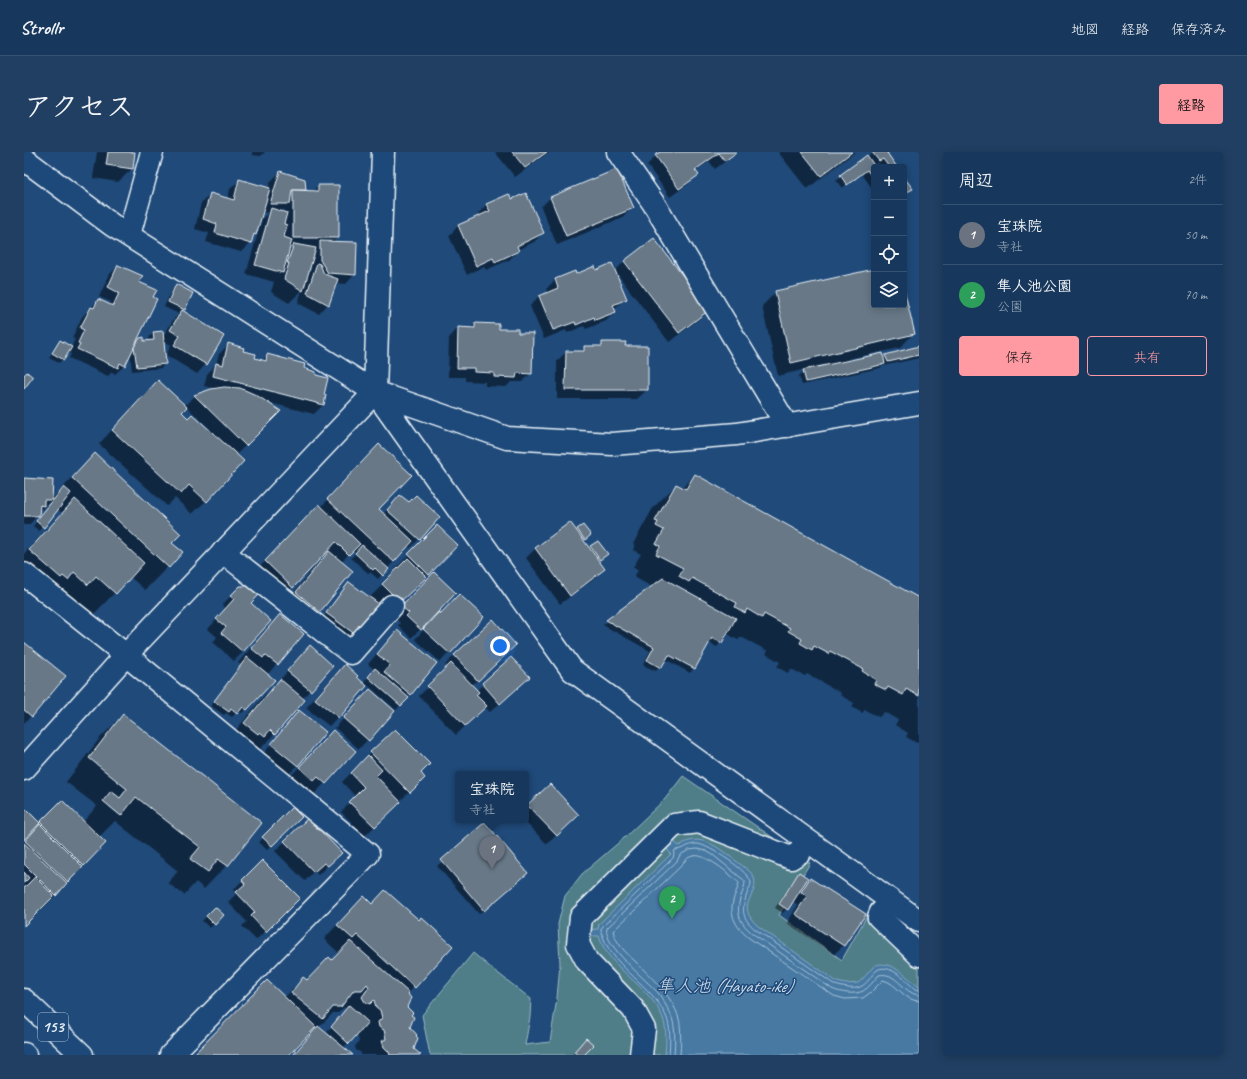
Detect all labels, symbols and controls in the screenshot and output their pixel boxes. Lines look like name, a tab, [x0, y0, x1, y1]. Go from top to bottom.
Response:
text: Strollr	[20, 16, 63, 40]
text: 地図	[1071, 21, 1099, 38]
text: 経路	[1121, 21, 1149, 38]
text: 保存済み	[1171, 21, 1227, 38]
button: 経路	[1159, 84, 1223, 124]
text: アクセス	[24, 89, 134, 124]
map controls	[871, 164, 907, 308]
button: +	[871, 164, 907, 200]
text: 周辺	[959, 170, 993, 191]
text: 2件	[1188, 172, 1207, 188]
button: −	[871, 200, 907, 236]
text: 宝珠院	[997, 217, 1042, 236]
text: 1	[969, 227, 975, 243]
text: 50 m	[1185, 227, 1207, 243]
button: locate	[871, 236, 907, 272]
text: 寺社	[997, 239, 1023, 255]
button: layers	[871, 272, 907, 308]
text: 隼人池公園	[997, 277, 1072, 296]
text: 2	[969, 287, 975, 303]
text: 70 m	[1185, 287, 1207, 303]
text: 公園	[997, 299, 1023, 315]
button: 保存	[959, 336, 1079, 376]
button: 共有	[1087, 336, 1207, 376]
your location	[490, 636, 510, 656]
popup	[455, 771, 529, 823]
text: 宝珠院	[469, 780, 515, 799]
text: 寺社	[469, 802, 496, 818]
pin: 1	[479, 836, 505, 869]
pin: 2	[659, 886, 685, 919]
water label: 隼人池 (Hayato-ike)	[656, 975, 796, 997]
road number: 153	[38, 1013, 68, 1041]

